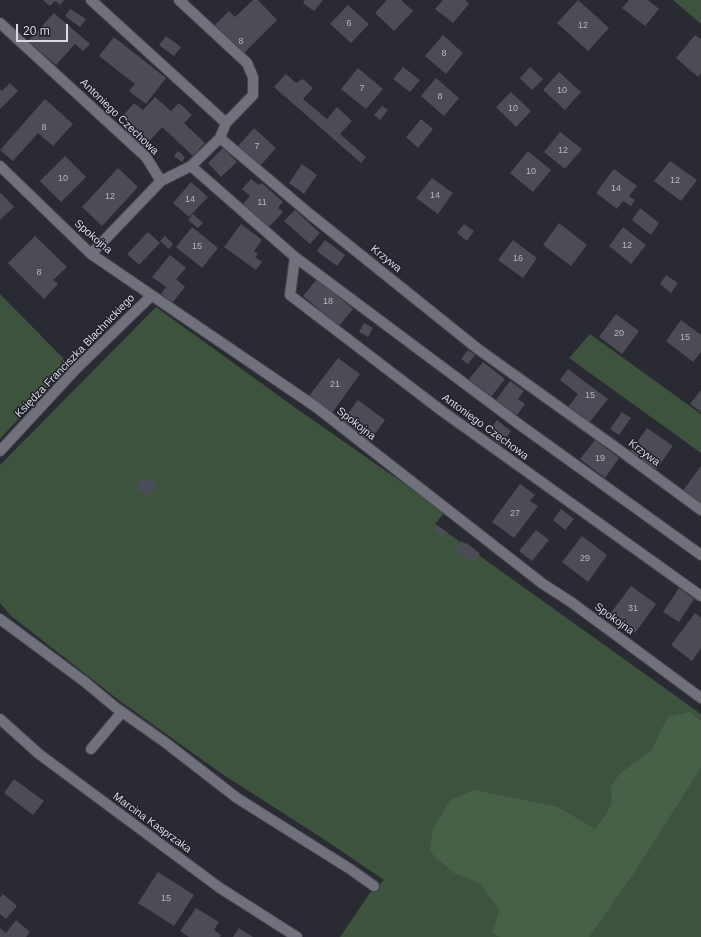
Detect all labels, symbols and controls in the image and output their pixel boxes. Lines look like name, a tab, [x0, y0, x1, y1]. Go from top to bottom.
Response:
scale bar	[18, 16, 70, 42]
house number: 6	[346, 19, 352, 29]
house number: 12	[578, 21, 588, 31]
text: 20 m	[23, 24, 50, 38]
house number: 8	[238, 37, 244, 47]
house number: 8	[441, 49, 447, 59]
street label: Antoniego Czechowa	[77, 76, 161, 158]
house number: 7	[359, 84, 365, 94]
house number: 10	[557, 86, 567, 96]
house number: 8	[437, 92, 443, 102]
house number: 10	[508, 104, 518, 114]
house number: 8	[41, 123, 47, 133]
house number: 7	[254, 142, 260, 152]
house number: 12	[558, 146, 568, 156]
house number: 10	[526, 167, 536, 177]
house number: 10	[58, 174, 68, 184]
house number: 12	[670, 176, 680, 186]
house number: 14	[611, 184, 621, 194]
house number: 14	[430, 191, 440, 201]
house number: 12	[105, 192, 115, 202]
house number: 14	[185, 195, 195, 205]
house number: 11	[257, 198, 267, 208]
street label: Spokojna	[71, 217, 115, 257]
house number: 12	[622, 241, 632, 251]
house number: 15	[192, 242, 202, 252]
street label: Krzywa	[368, 243, 404, 275]
house number: 16	[513, 254, 523, 264]
house number: 8	[36, 268, 42, 278]
street label: Księdza Franciszka Blachnickiego	[12, 292, 138, 420]
house number: 18	[323, 297, 333, 307]
house number: 20	[614, 329, 624, 339]
house number: 15	[680, 333, 690, 343]
house number: 21	[330, 380, 340, 390]
street label: Antoniego Czechowa	[439, 391, 531, 463]
house number: 15	[585, 391, 595, 401]
street label: Spokojna	[334, 405, 378, 443]
street label: Krzywa	[626, 437, 662, 469]
house number: 19	[595, 454, 605, 464]
house number: 27	[510, 509, 520, 519]
house number: 29	[580, 554, 590, 564]
street label: Spokojna	[592, 600, 636, 638]
house number: 31	[628, 604, 638, 614]
street label: Marcina Kasprzaka	[110, 790, 194, 856]
house number: 15	[161, 894, 171, 904]

